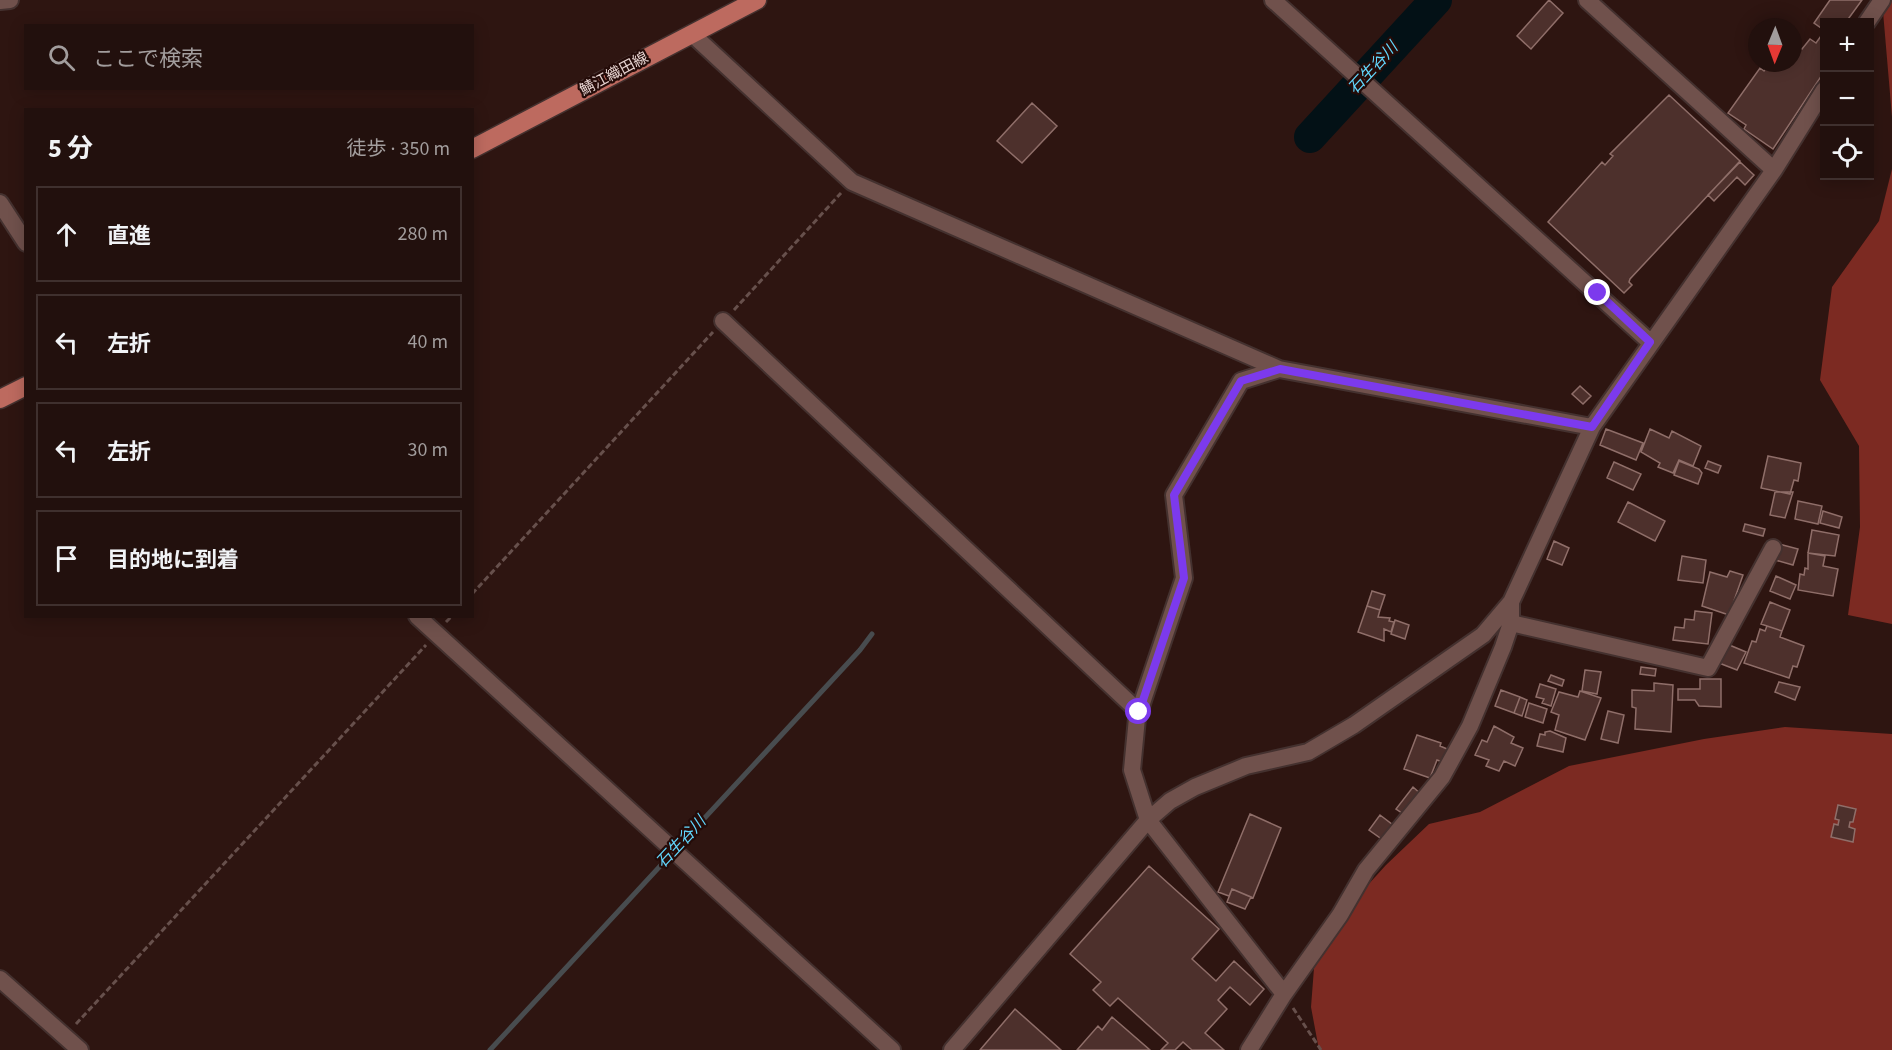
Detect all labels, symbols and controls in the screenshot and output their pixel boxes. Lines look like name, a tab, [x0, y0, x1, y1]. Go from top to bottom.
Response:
north arrow	[1748, 18, 1802, 72]
map controls	[1820, 18, 1874, 180]
button: +	[1820, 18, 1874, 72]
search box	[24, 24, 474, 90]
water label: 石生谷川	[1343, 36, 1404, 99]
icon: search	[45, 41, 78, 74]
text: ここで検索	[93, 43, 203, 75]
street label: 鯖江織田線	[576, 47, 652, 101]
button: −	[1820, 72, 1874, 126]
button: locate	[1820, 126, 1874, 180]
text: 5 分	[48, 130, 93, 167]
text: 徒歩 · 350 m	[347, 135, 450, 163]
icon: ahead	[50, 218, 83, 251]
text: 直進	[107, 220, 151, 252]
text: 280 m	[398, 220, 448, 248]
route end	[1584, 279, 1610, 305]
icon: left	[50, 326, 83, 359]
text: 左折	[107, 328, 151, 360]
text: 40 m	[408, 328, 448, 356]
icon: left	[50, 434, 83, 467]
text: 左折	[107, 436, 151, 468]
text: 30 m	[408, 436, 448, 464]
icon: arrive	[50, 542, 83, 575]
text: 目的地に到着	[107, 544, 239, 576]
route start	[1125, 698, 1151, 724]
water label: 石生谷川	[651, 810, 712, 873]

